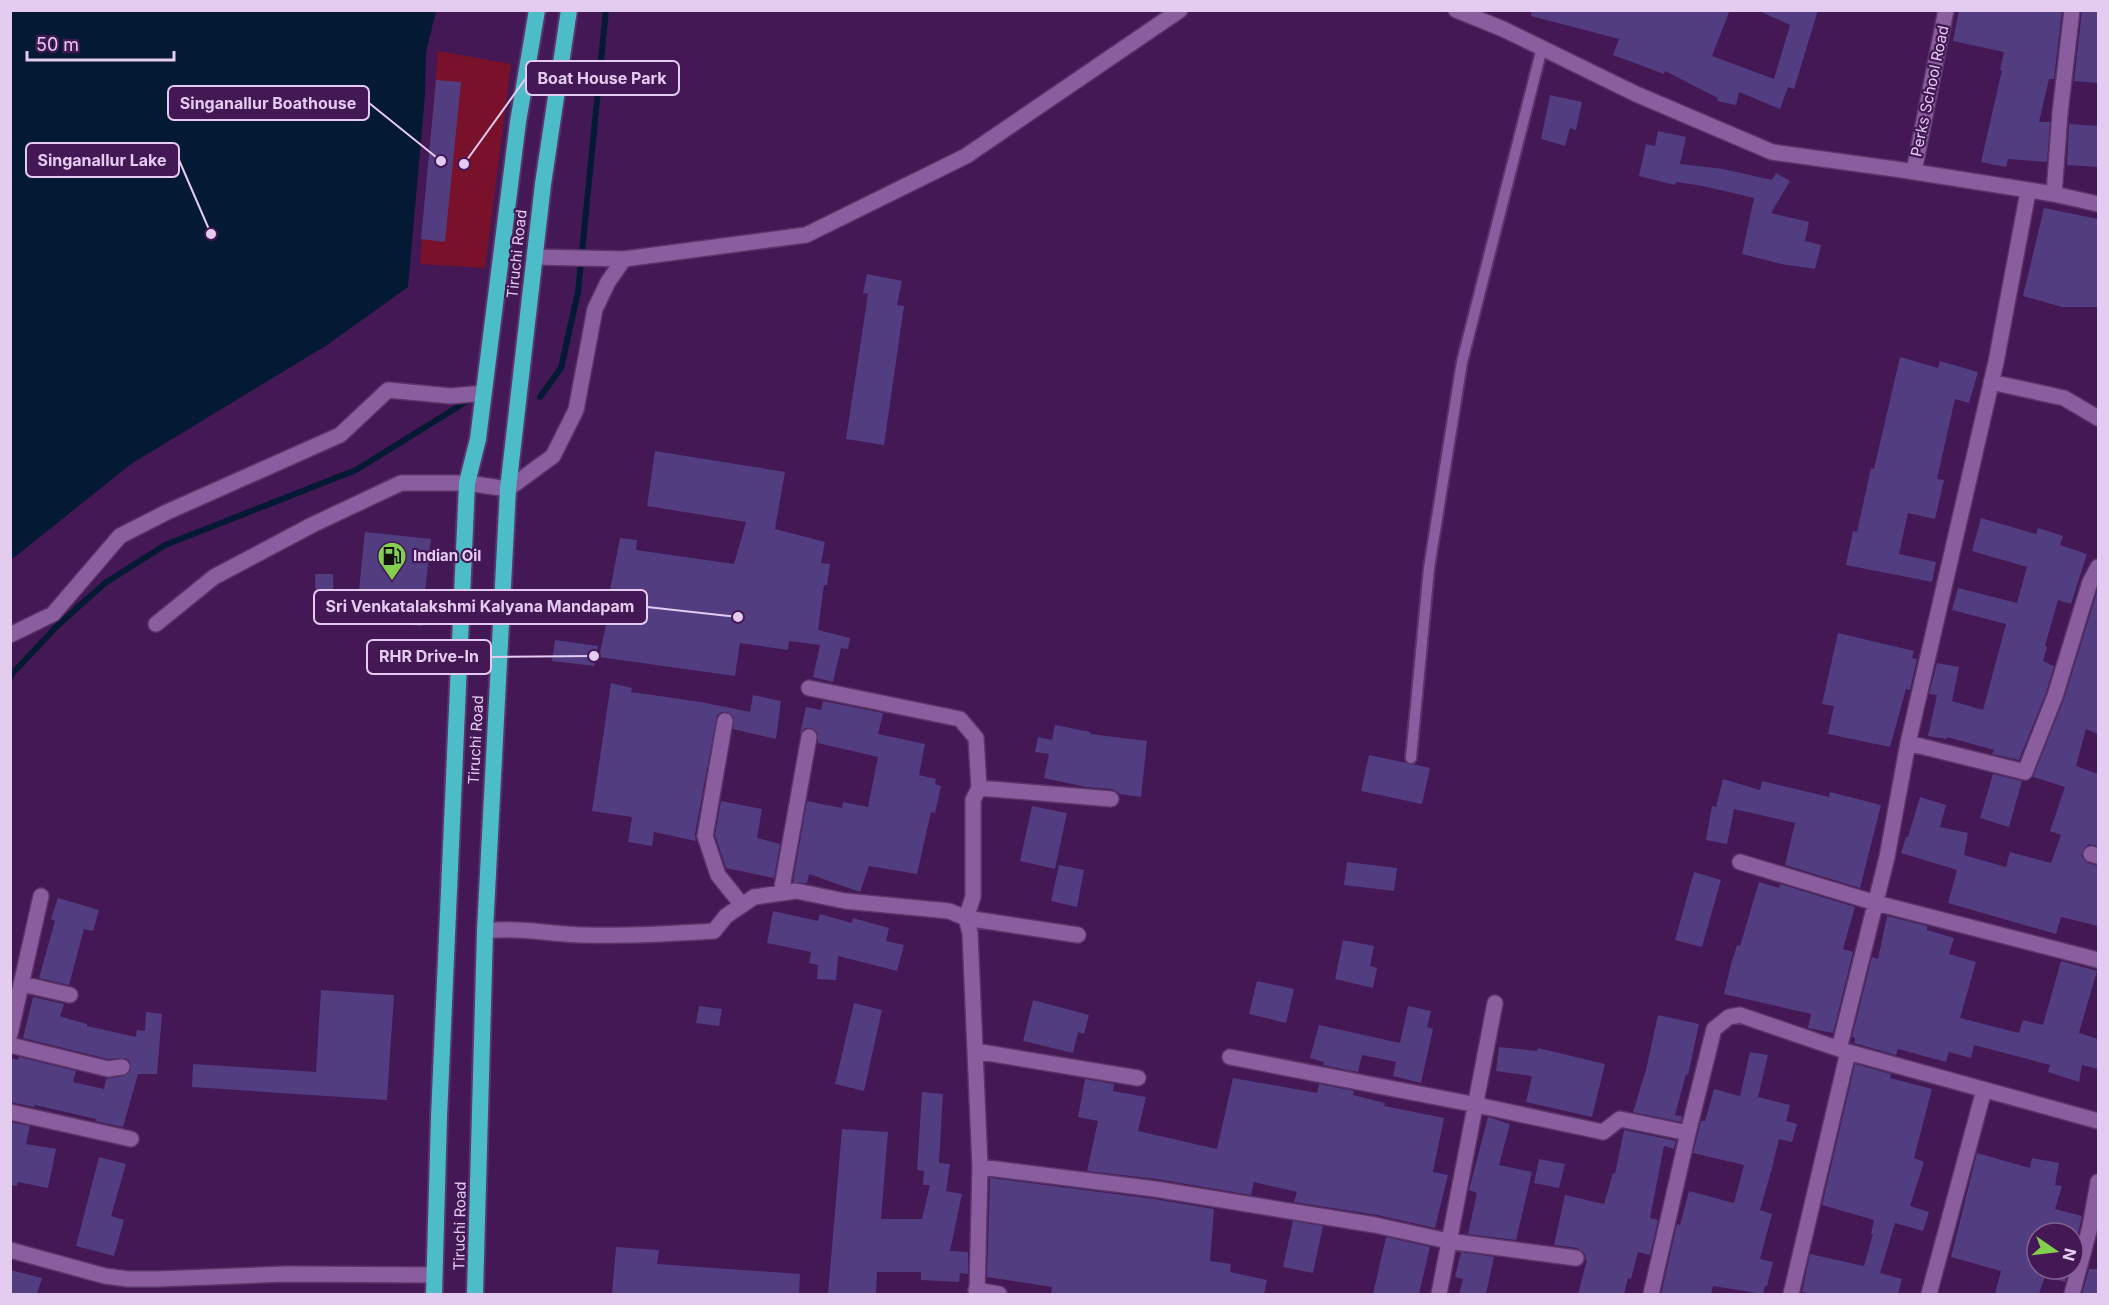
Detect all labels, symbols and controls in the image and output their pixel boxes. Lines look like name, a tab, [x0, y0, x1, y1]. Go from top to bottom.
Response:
scale bar	[27, 24, 174, 62]
street label: Perks School Road	[1906, 24, 1953, 158]
text: 50 m	[36, 34, 79, 55]
callout: Boat House Park	[526, 61, 679, 95]
text: Boat House Park	[538, 68, 667, 88]
callout: Singanallur Boathouse	[168, 86, 369, 120]
text: Singanallur Boathouse	[180, 93, 356, 113]
callout: Singanallur Lake	[26, 143, 179, 177]
text: Singanallur Lake	[37, 150, 167, 170]
street label: Tiruchi Road	[502, 209, 531, 299]
fuel station icon: Indian Oil	[376, 540, 408, 582]
place label: Indian Oil	[413, 546, 481, 565]
callout: Sri Venkatalakshmi Kalyana Mandapam	[314, 590, 647, 624]
text: Sri Venkatalakshmi Kalyana Mandapam	[326, 596, 634, 616]
callout: RHR Drive-In	[367, 640, 491, 674]
text: RHR Drive-In	[379, 646, 479, 666]
street label: Tiruchi Road	[464, 695, 487, 785]
street label: Tiruchi Road	[449, 1181, 470, 1271]
north arrow	[2025, 1221, 2085, 1281]
text: N	[2058, 1246, 2081, 1263]

